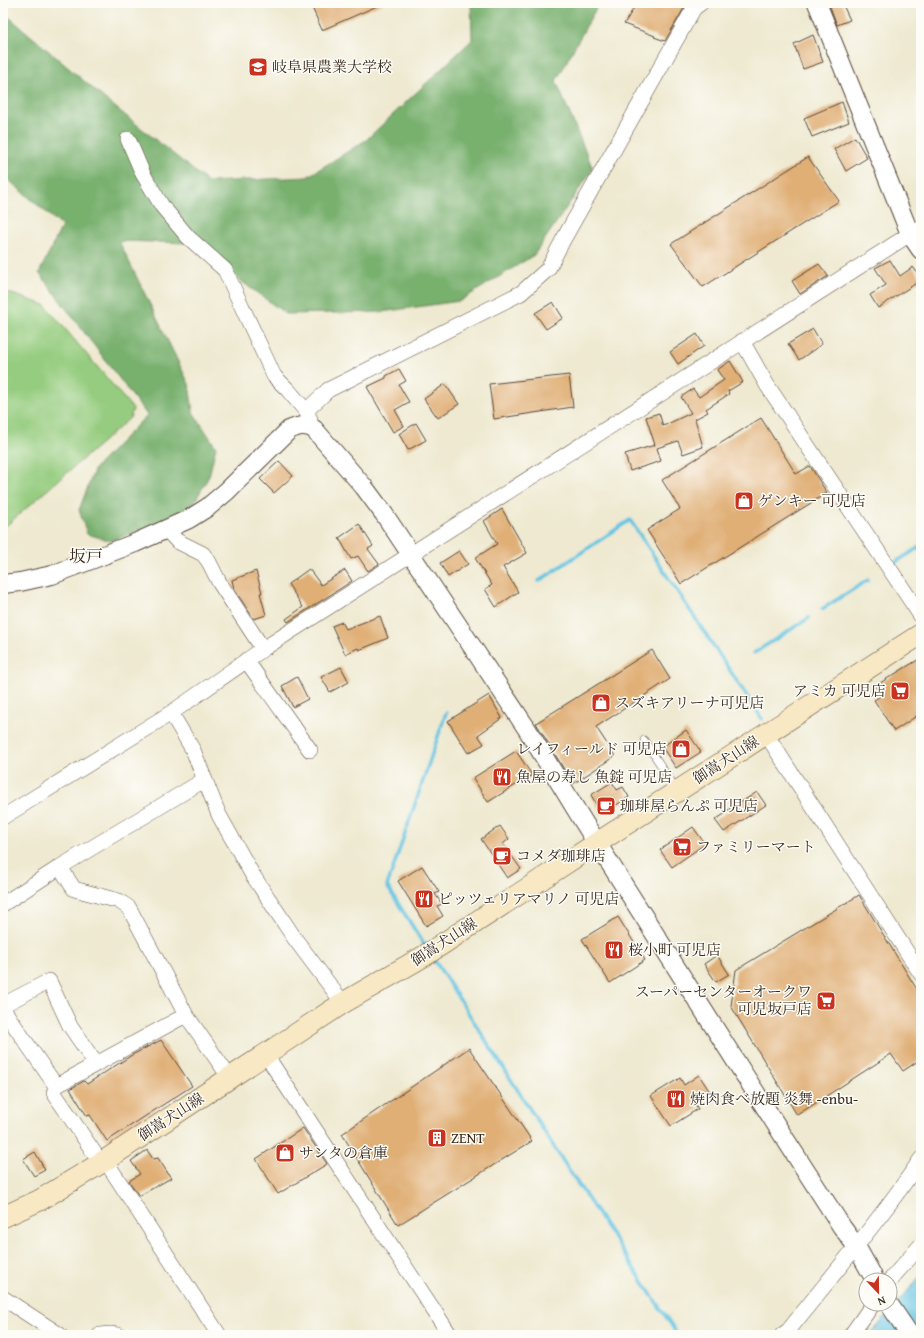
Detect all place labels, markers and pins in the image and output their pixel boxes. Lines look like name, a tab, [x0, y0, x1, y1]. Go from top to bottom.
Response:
school or university icon: 岐阜県農業大学校	[247, 56, 269, 78]
place label: 岐阜県農業大学校	[272, 56, 392, 77]
shop icon: ゲンキー 可児店	[733, 490, 755, 512]
place label: ゲンキー 可児店	[758, 490, 866, 511]
place label: アミカ 可児店	[793, 680, 886, 701]
supermarket icon: アミカ 可児店	[889, 680, 911, 702]
shop icon: スズキアリーナ可児店	[590, 692, 612, 714]
place label: スズキアリーナ可児店	[615, 692, 764, 713]
place label: レイフィールド 可児店	[516, 738, 667, 759]
shop icon: レイフィールド 可児店	[670, 738, 692, 760]
restaurant icon: 魚屋の寿し 魚錠 可児店	[491, 766, 513, 788]
place label: 魚屋の寿し 魚錠 可児店	[516, 766, 673, 787]
cafe icon: 珈琲屋らんぷ 可児店	[595, 795, 617, 817]
place label: 珈琲屋らんぷ 可児店	[620, 795, 758, 816]
supermarket icon: ファミリーマート	[671, 836, 693, 858]
place label: ファミリーマート	[696, 836, 816, 857]
cafe icon: コメダ珈琲店	[491, 845, 513, 867]
place label: コメダ珈琲店	[516, 845, 606, 866]
restaurant icon: ピッツェリアマリノ 可児店	[413, 888, 435, 910]
place label: ピッツェリアマリノ 可児店	[438, 888, 620, 909]
restaurant icon: 桜小町 可児店	[603, 939, 625, 961]
place label: 桜小町 可児店	[628, 939, 721, 960]
place label: スーパーセンターオークワ 可児坂戸店	[635, 981, 812, 1019]
supermarket icon: スーパーセンターオークワ 可児坂戸店	[815, 990, 837, 1012]
restaurant icon: 焼肉食べ放題 炎舞 ‐enbu‐	[665, 1088, 687, 1110]
place label: 焼肉食べ放題 炎舞 ‐enbu‐	[690, 1088, 858, 1109]
building icon: ZENT	[426, 1127, 448, 1149]
place label: ZENT	[451, 1127, 485, 1148]
shop icon: サンタの倉庫	[274, 1142, 296, 1164]
place label: サンタの倉庫	[299, 1142, 388, 1163]

